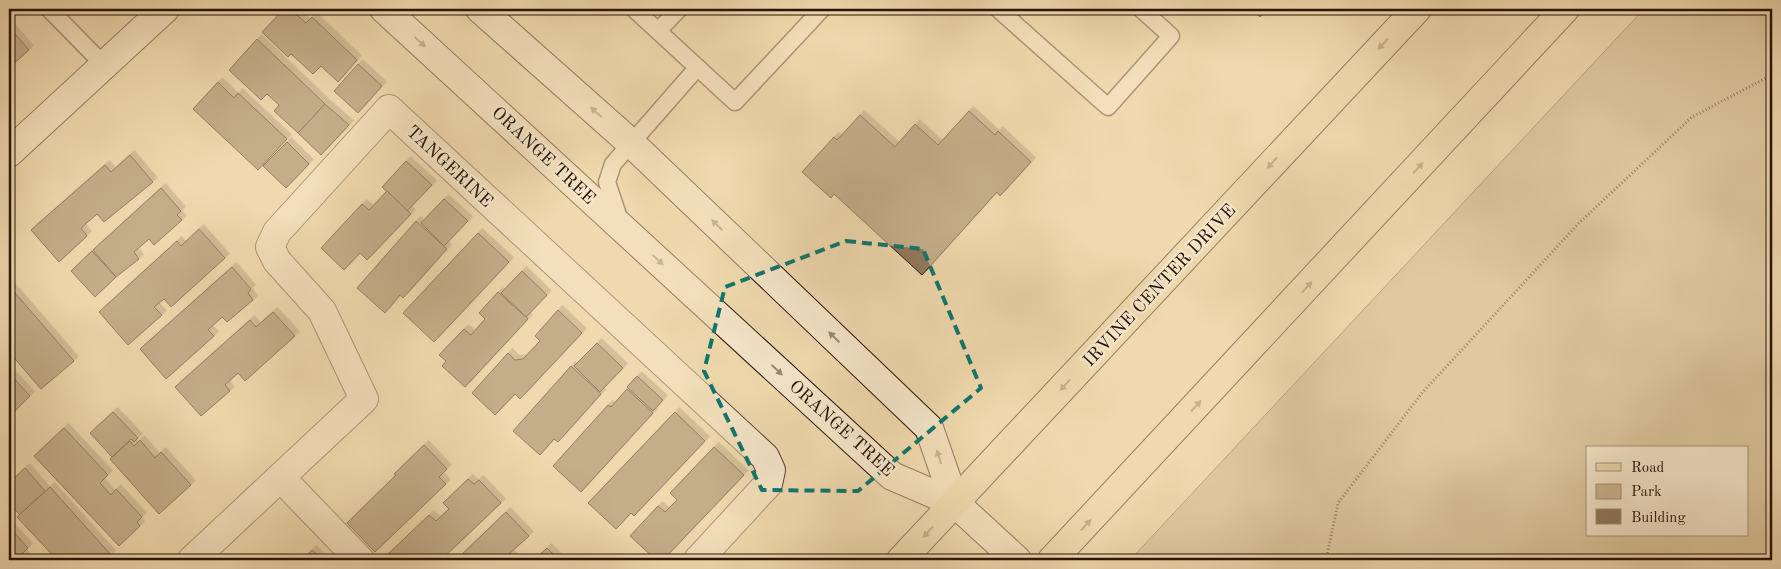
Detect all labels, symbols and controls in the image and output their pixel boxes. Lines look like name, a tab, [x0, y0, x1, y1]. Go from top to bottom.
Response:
one-way arrow	[414, 36, 426, 48]
one-way arrow	[1377, 38, 1389, 50]
street label: ORANGE TREE	[488, 103, 598, 208]
one-way arrow	[589, 106, 602, 117]
street label: TANGERINE	[403, 122, 496, 211]
one-way arrow	[1266, 157, 1278, 169]
one-way arrow	[1412, 162, 1424, 174]
street label: IRVINE CENTER DRIVE	[1080, 201, 1239, 370]
one-way arrow	[711, 219, 723, 231]
one-way arrow	[651, 254, 663, 266]
one-way arrow	[1301, 281, 1313, 293]
one-way arrow	[829, 331, 841, 343]
one-way arrow	[771, 364, 783, 376]
street label: ORANGE TREE	[785, 377, 897, 480]
one-way arrow	[1059, 379, 1071, 391]
one-way arrow	[1190, 400, 1202, 412]
legend	[1586, 446, 1748, 536]
one-way arrow	[935, 449, 943, 464]
text: Road	[1631, 461, 1665, 476]
text: Park	[1631, 485, 1662, 500]
text: Building	[1631, 511, 1686, 526]
one-way arrow	[1080, 519, 1092, 531]
one-way arrow	[922, 525, 934, 537]

